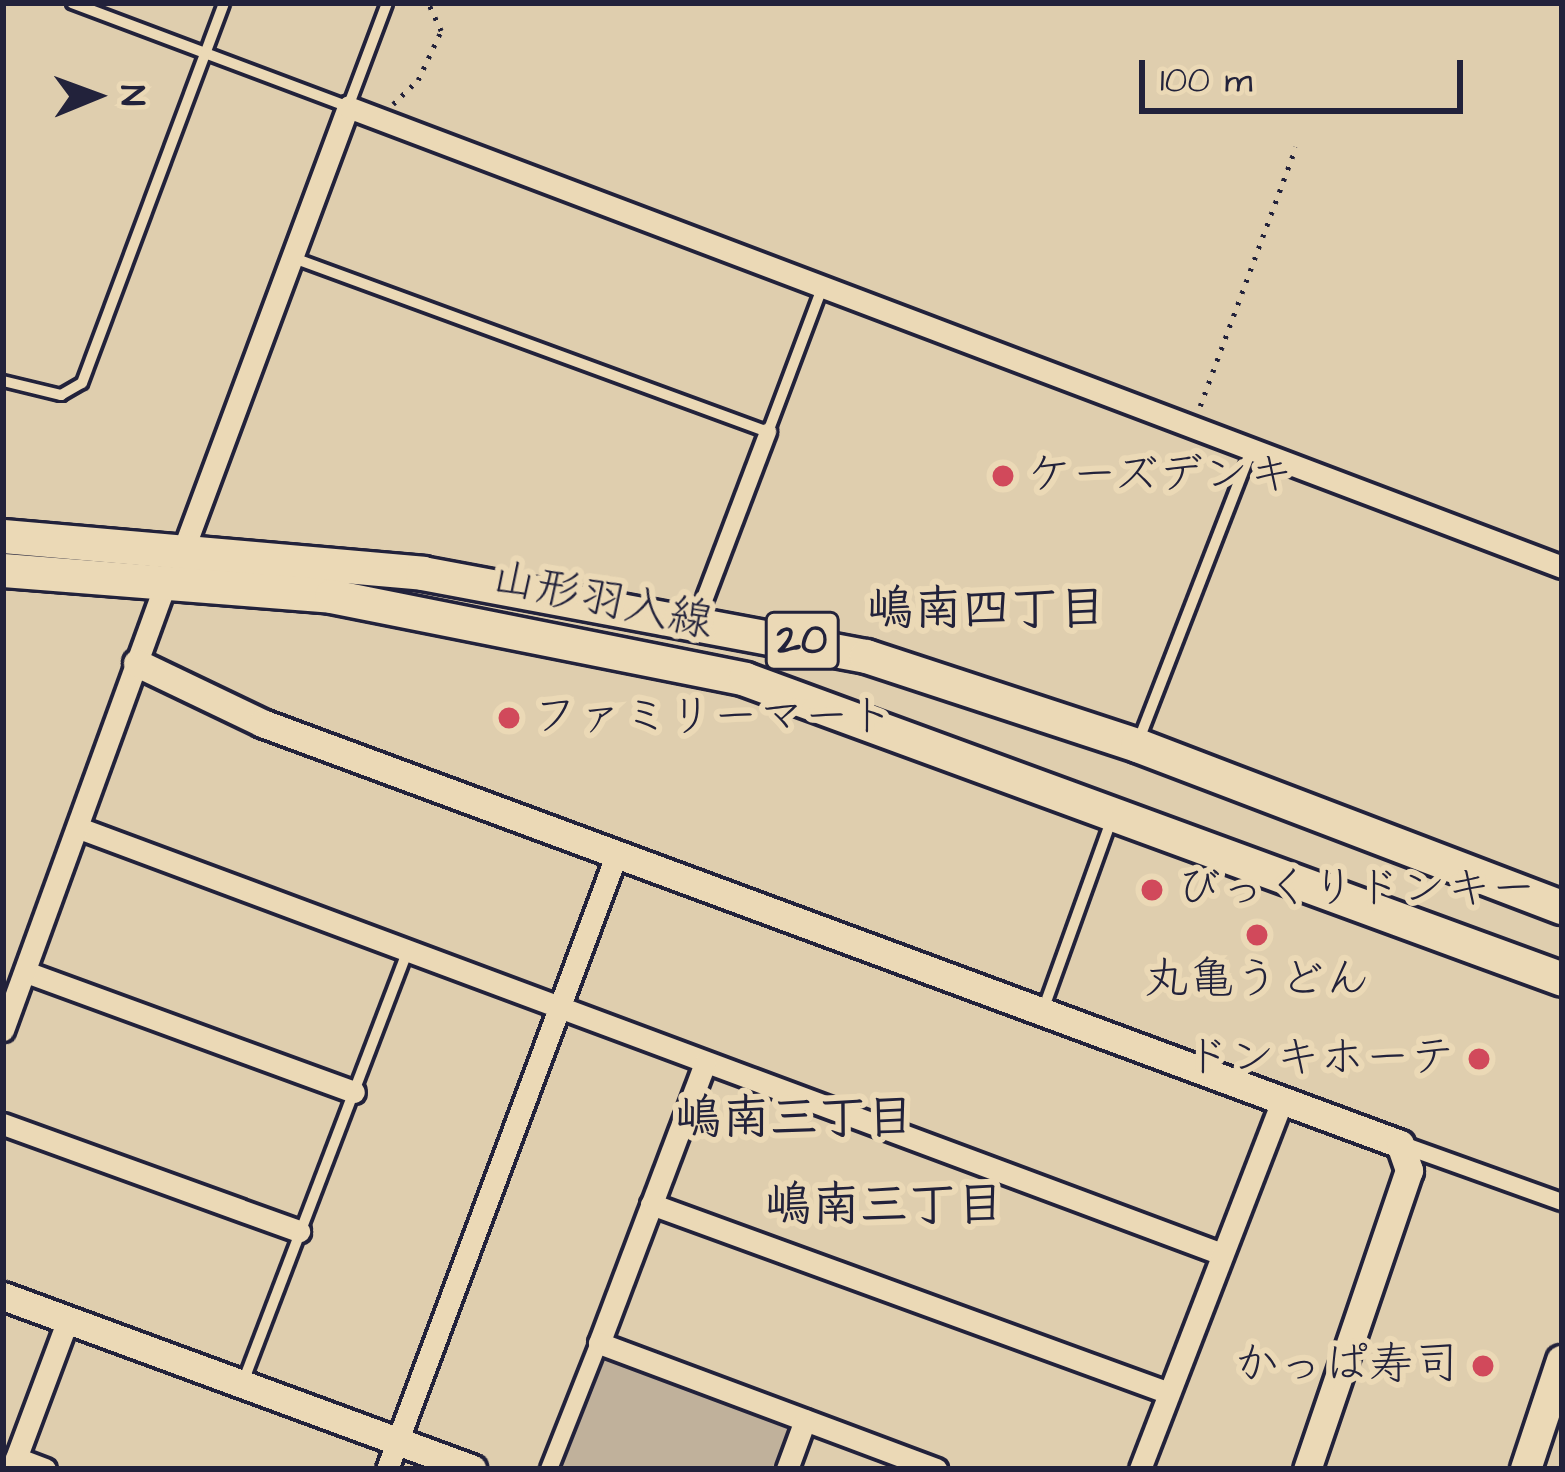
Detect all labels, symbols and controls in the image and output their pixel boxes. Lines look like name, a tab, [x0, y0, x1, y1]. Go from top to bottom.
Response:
north arrow	[36, 36, 156, 156]
scale bar	[1145, 36, 1469, 110]
text: 100 m	[1160, 55, 1252, 106]
text: N	[109, 85, 155, 106]
place label: ケーズデンキ	[1027, 449, 1297, 503]
marker: ケーズデンキ	[990, 463, 1016, 489]
street label: 山形羽入線	[486, 551, 718, 651]
district label: 嶋南四丁目	[866, 582, 1106, 640]
road number: 20	[763, 605, 841, 677]
place label: ファミリーマート	[533, 691, 893, 745]
marker: ファミリーマート	[496, 705, 522, 731]
place label: びっくりドンキー	[1176, 863, 1536, 917]
marker: びっくりドンキー	[1139, 877, 1165, 903]
marker: 丸亀うどん	[1244, 922, 1270, 948]
place label: 丸亀うどん	[1145, 954, 1369, 1008]
place label: ドンキホーテ	[1185, 1032, 1455, 1086]
marker: ドンキホーテ	[1466, 1046, 1492, 1072]
district label: 嶋南三丁目	[674, 1091, 914, 1149]
district label: 嶋南三丁目	[764, 1178, 1004, 1236]
place label: かっぱ寿司	[1234, 1339, 1459, 1393]
marker: かっぱ寿司	[1470, 1353, 1496, 1379]

